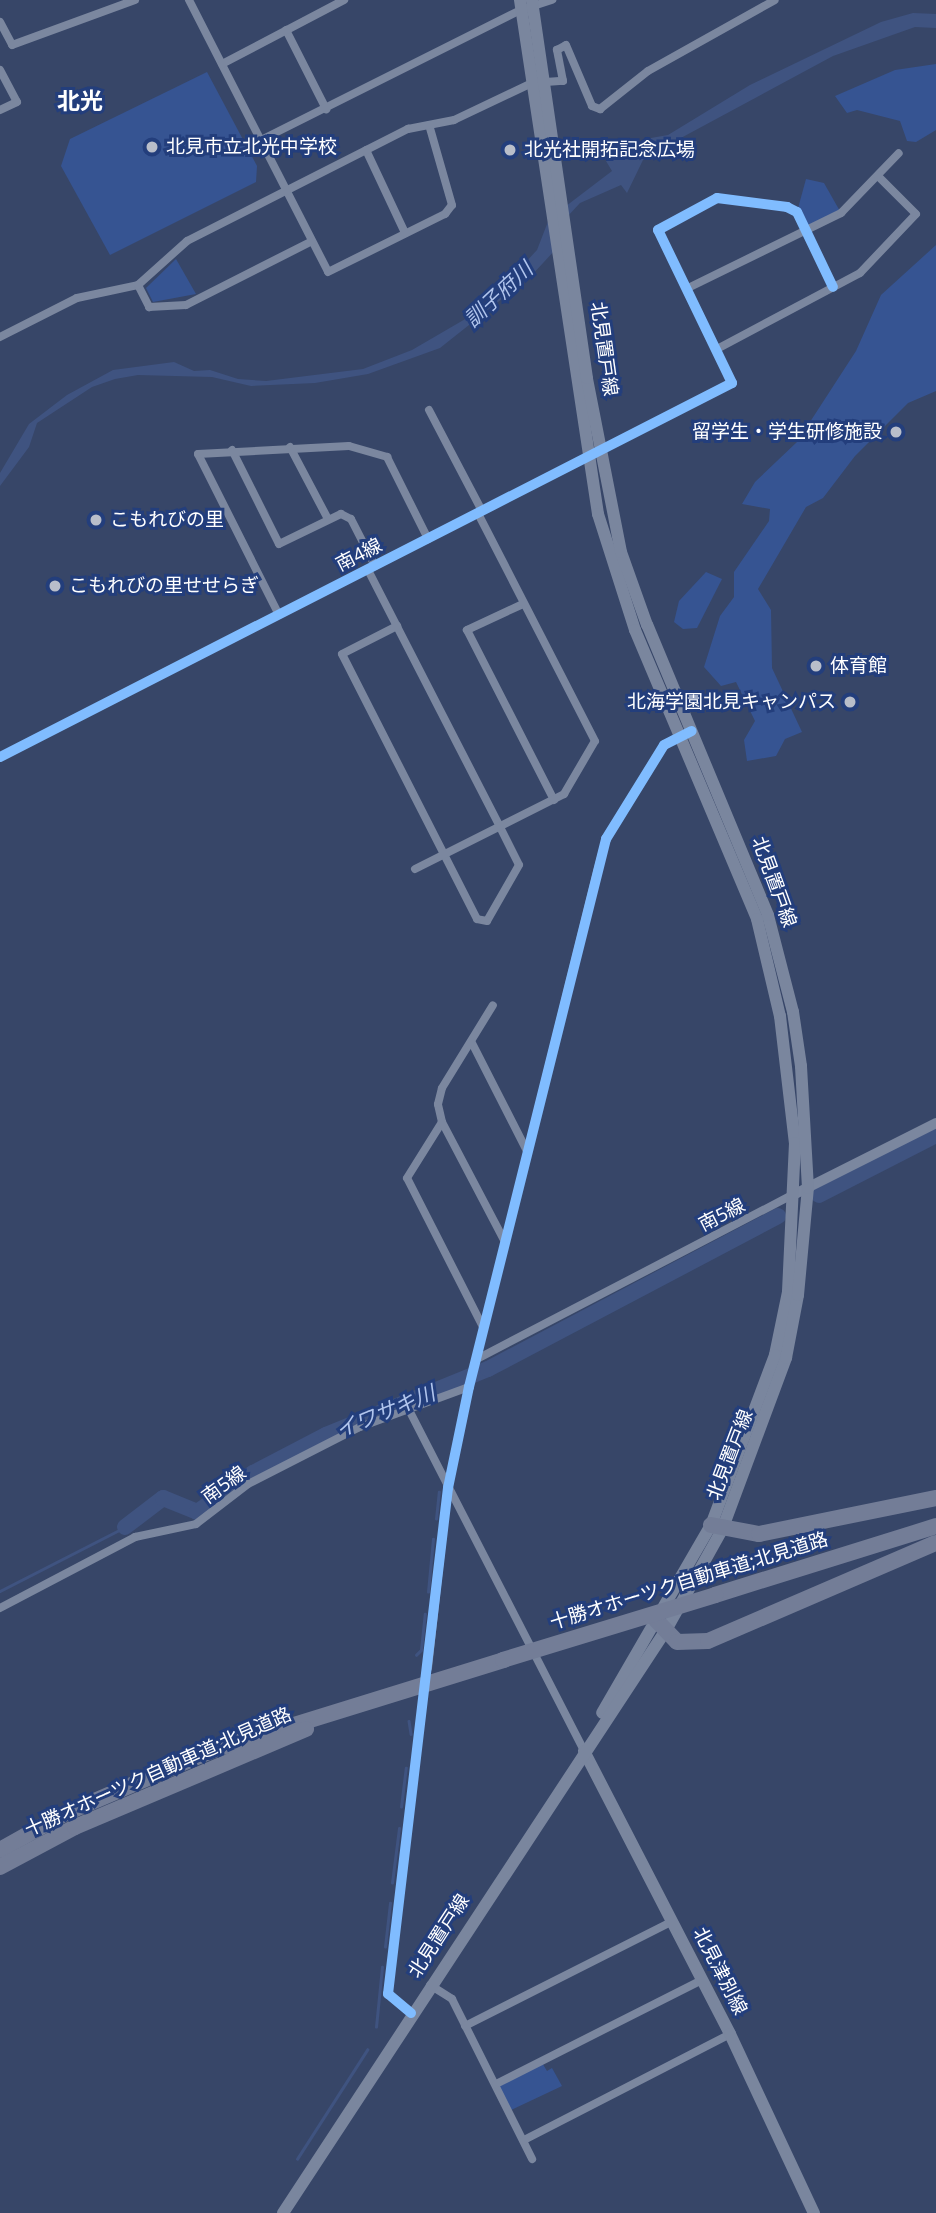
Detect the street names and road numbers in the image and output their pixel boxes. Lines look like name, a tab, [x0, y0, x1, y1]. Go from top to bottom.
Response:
street label: 北見置戸線	[586, 300, 622, 398]
street label: 南4線	[332, 534, 386, 576]
street label: 北見置戸線	[747, 833, 801, 931]
street label: 南5線	[695, 1194, 749, 1236]
street label: 北見置戸線	[702, 1407, 758, 1503]
street label: 南5線	[198, 1461, 250, 1509]
street label: 十勝オホーツク自動車道;北見道路	[547, 1528, 831, 1634]
street label: 十勝オホーツク自動車道;北見道路	[21, 1703, 295, 1841]
street label: 北見置戸線	[404, 1890, 474, 1982]
street label: 北見津別線	[688, 1924, 752, 2018]

